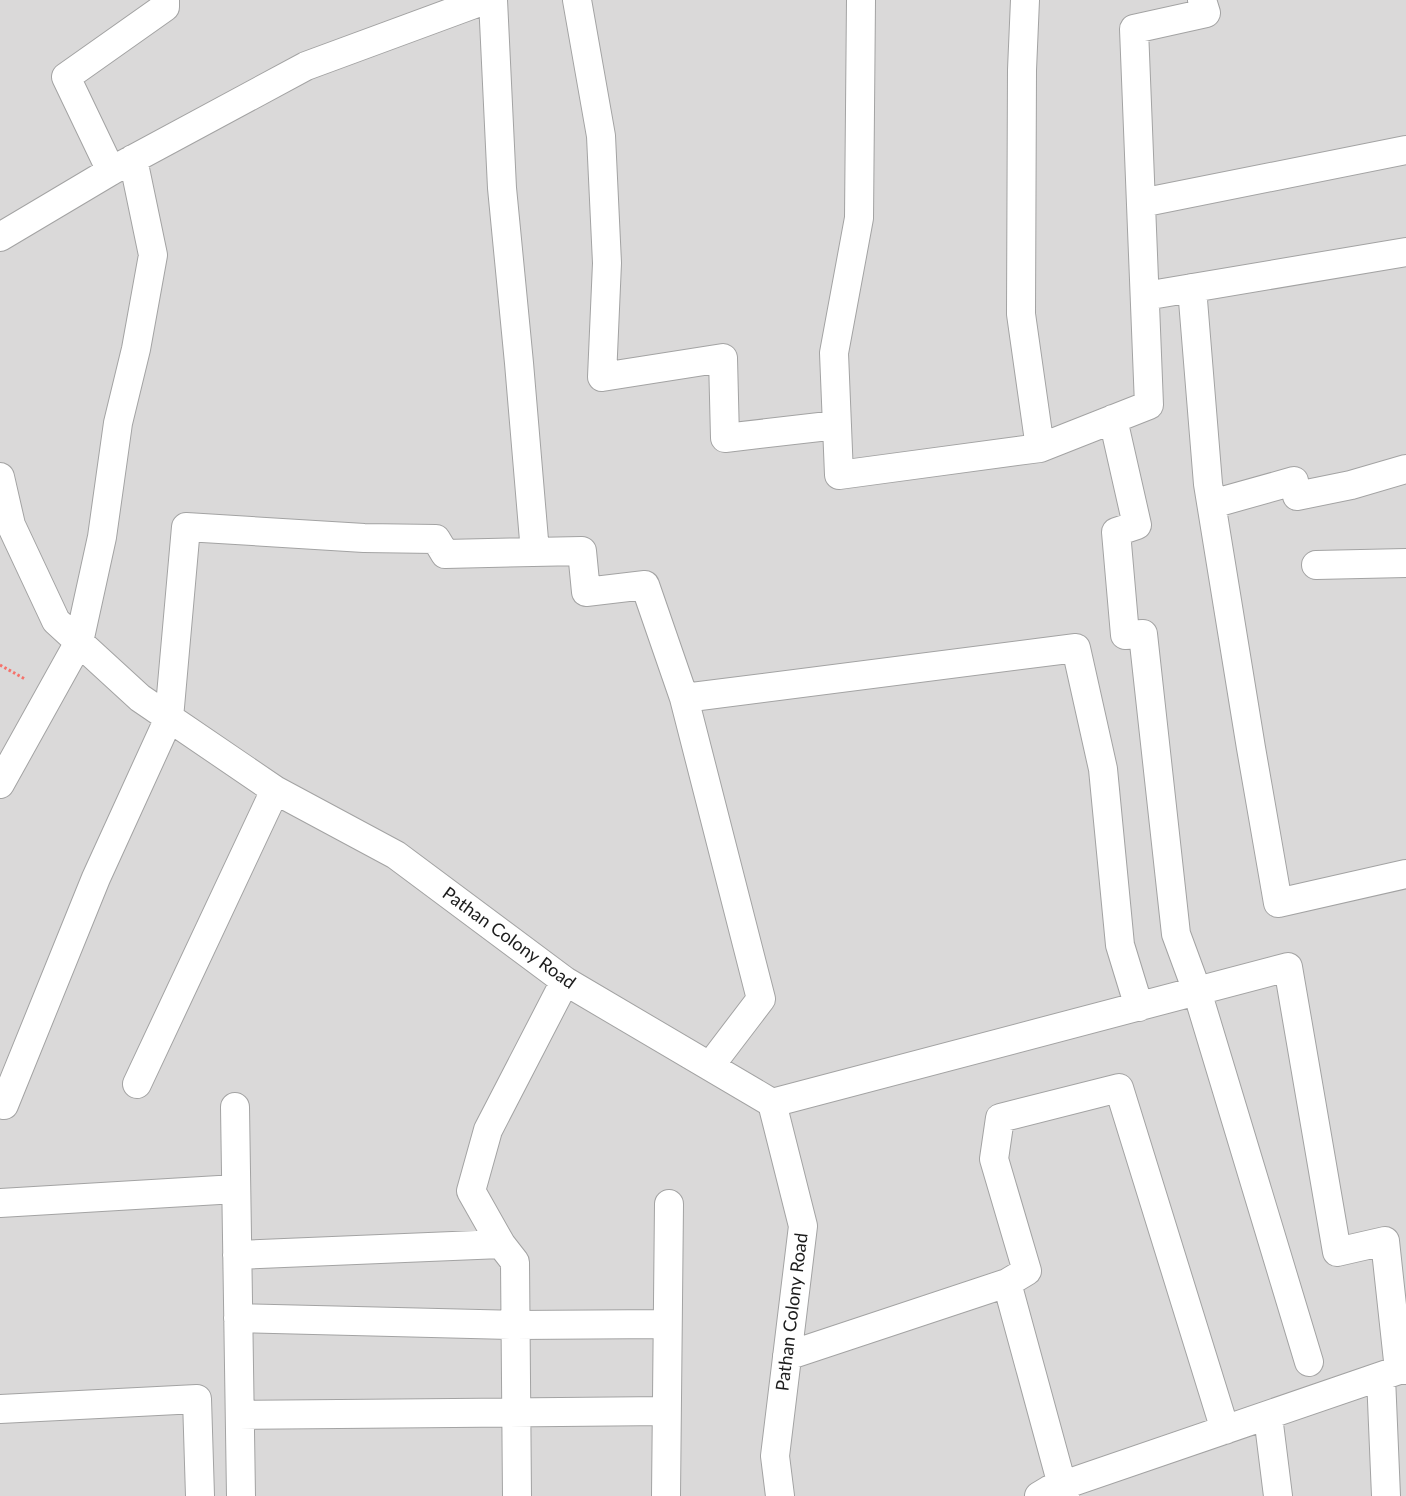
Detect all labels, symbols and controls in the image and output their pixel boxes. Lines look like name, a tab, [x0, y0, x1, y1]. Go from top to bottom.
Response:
street label: Pathan Colony Road	[439, 882, 580, 993]
street label: Pathan Colony Road	[770, 1232, 812, 1392]

